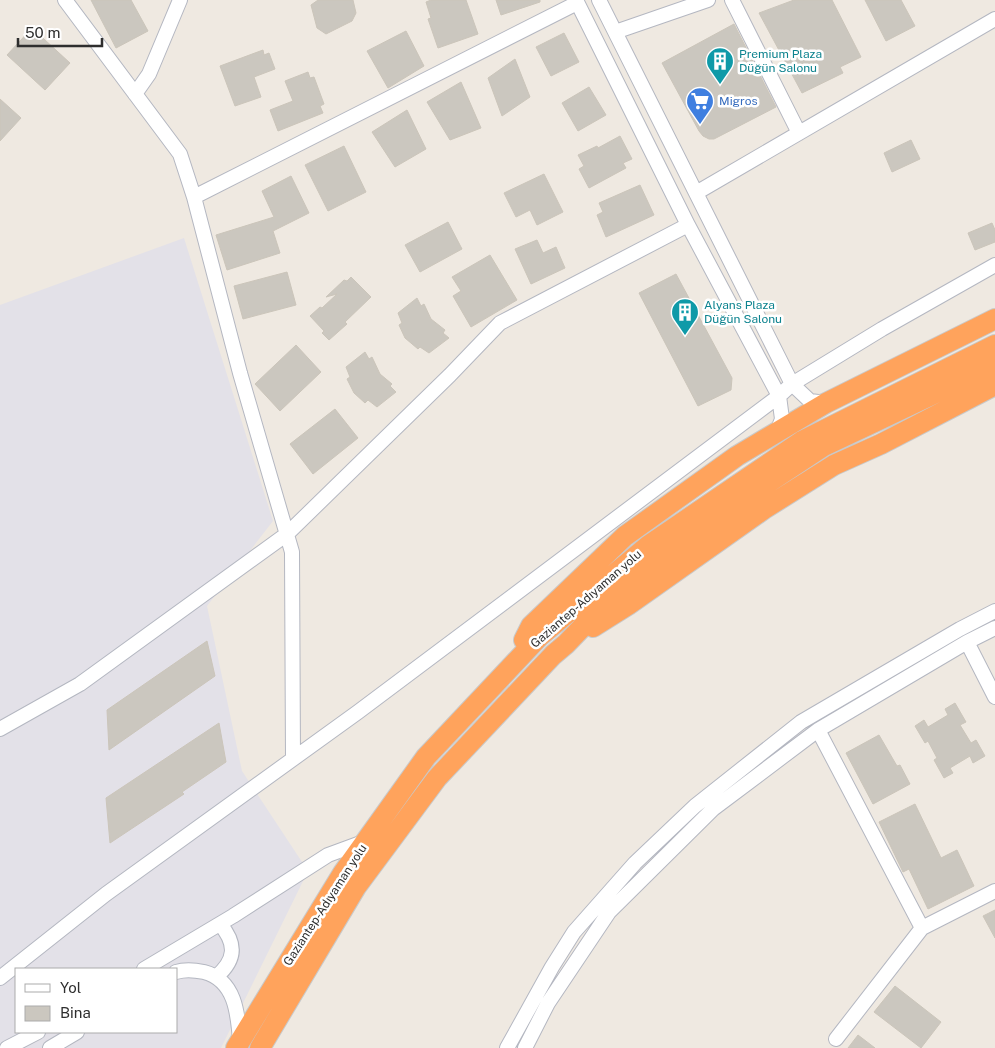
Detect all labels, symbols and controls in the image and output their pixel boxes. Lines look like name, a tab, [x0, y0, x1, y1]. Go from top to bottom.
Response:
scale bar	[18, 15, 101, 47]
text: 50 m	[25, 24, 60, 41]
building icon: Premium Plaza Düğün Salonu	[705, 46, 735, 85]
place label: Premium Plaza Düğün Salonu	[739, 47, 822, 75]
supermarket icon: Migros	[685, 86, 715, 125]
place label: Migros	[719, 94, 757, 108]
building icon: Alyans Plaza Düğün Salonu	[670, 297, 700, 336]
place label: Alyans Plaza Düğün Salonu	[704, 298, 782, 326]
street label: Gaziantep-Adıyaman yolu	[528, 547, 644, 651]
street label: Gaziantep-Adıyaman yolu	[280, 842, 370, 968]
legend	[15, 968, 178, 1033]
text: Yol	[60, 979, 81, 996]
text: Bina	[60, 1004, 91, 1021]

